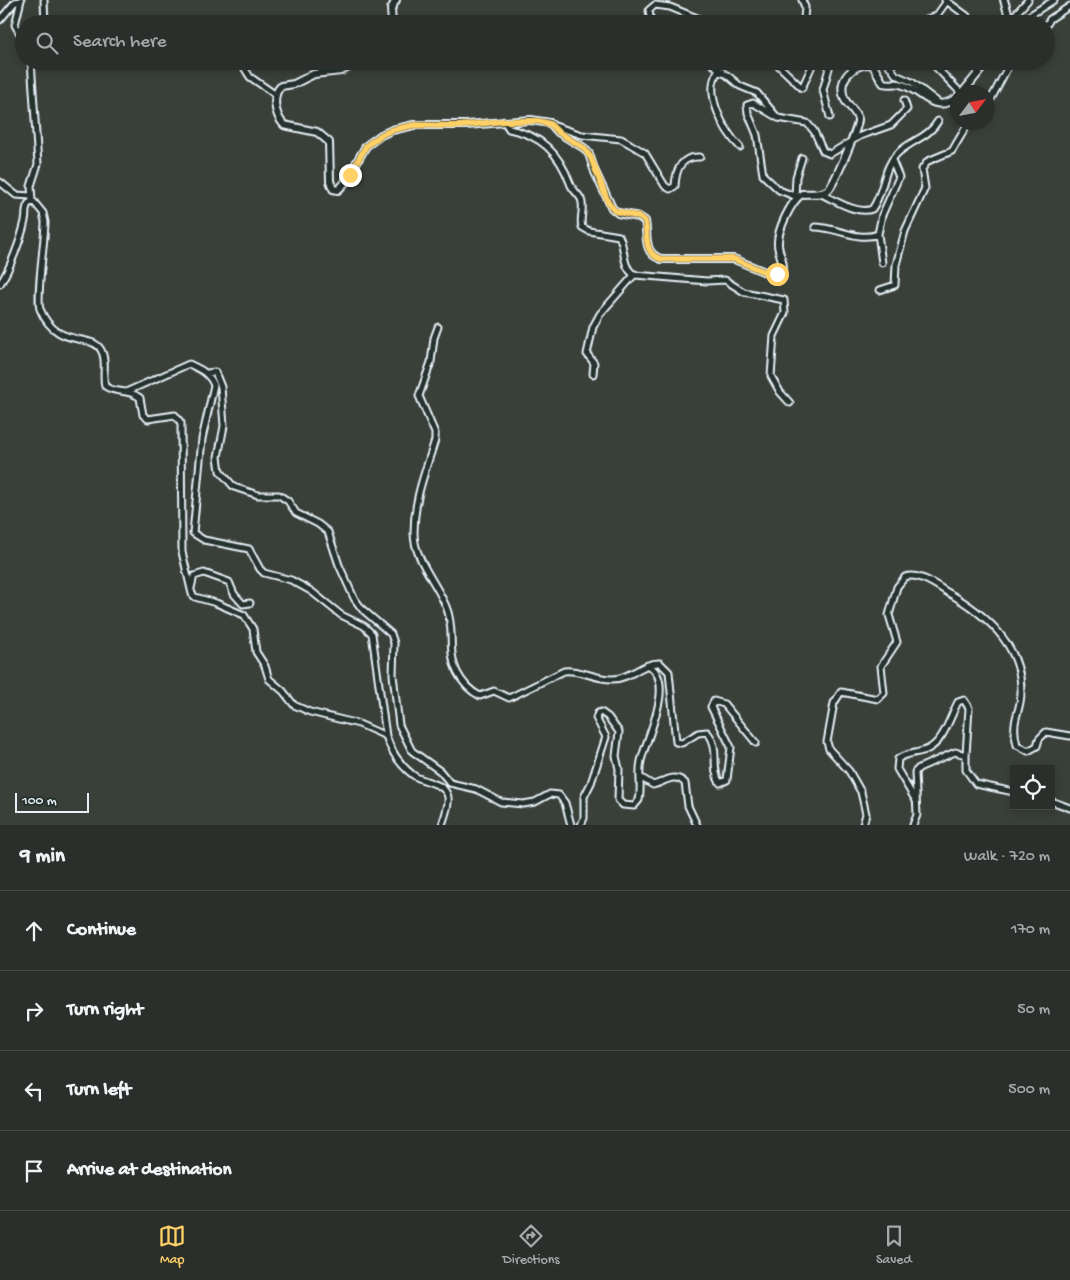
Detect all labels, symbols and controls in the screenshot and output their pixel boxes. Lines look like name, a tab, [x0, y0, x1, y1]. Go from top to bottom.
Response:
search box	[15, 15, 1055, 70]
icon: search	[33, 29, 61, 57]
text: Search here	[73, 31, 167, 54]
north arrow	[950, 85, 995, 130]
route end	[339, 164, 362, 187]
route start	[766, 263, 789, 286]
map controls	[1010, 765, 1055, 810]
button: locate	[1010, 765, 1055, 810]
scale bar	[15, 790, 89, 813]
text: 100 m	[22, 793, 57, 810]
text: 9 min	[20, 845, 65, 870]
text: Walk · 720 m	[964, 848, 1050, 867]
icon: ahead	[20, 917, 48, 945]
text: Continue	[67, 919, 136, 942]
text: 170 m	[1011, 921, 1050, 940]
icon: right	[20, 997, 48, 1025]
text: Turn right	[67, 999, 143, 1022]
text: 50 m	[1017, 1001, 1050, 1020]
icon: left	[20, 1077, 48, 1105]
text: Turn left	[67, 1079, 131, 1102]
text: 500 m	[1008, 1081, 1050, 1100]
icon: arrive	[20, 1157, 48, 1185]
text: Arrive at destination	[67, 1159, 231, 1182]
tab: Map	[158, 1222, 186, 1269]
tab: Directions	[503, 1222, 560, 1269]
tab: Saved	[876, 1222, 912, 1269]

